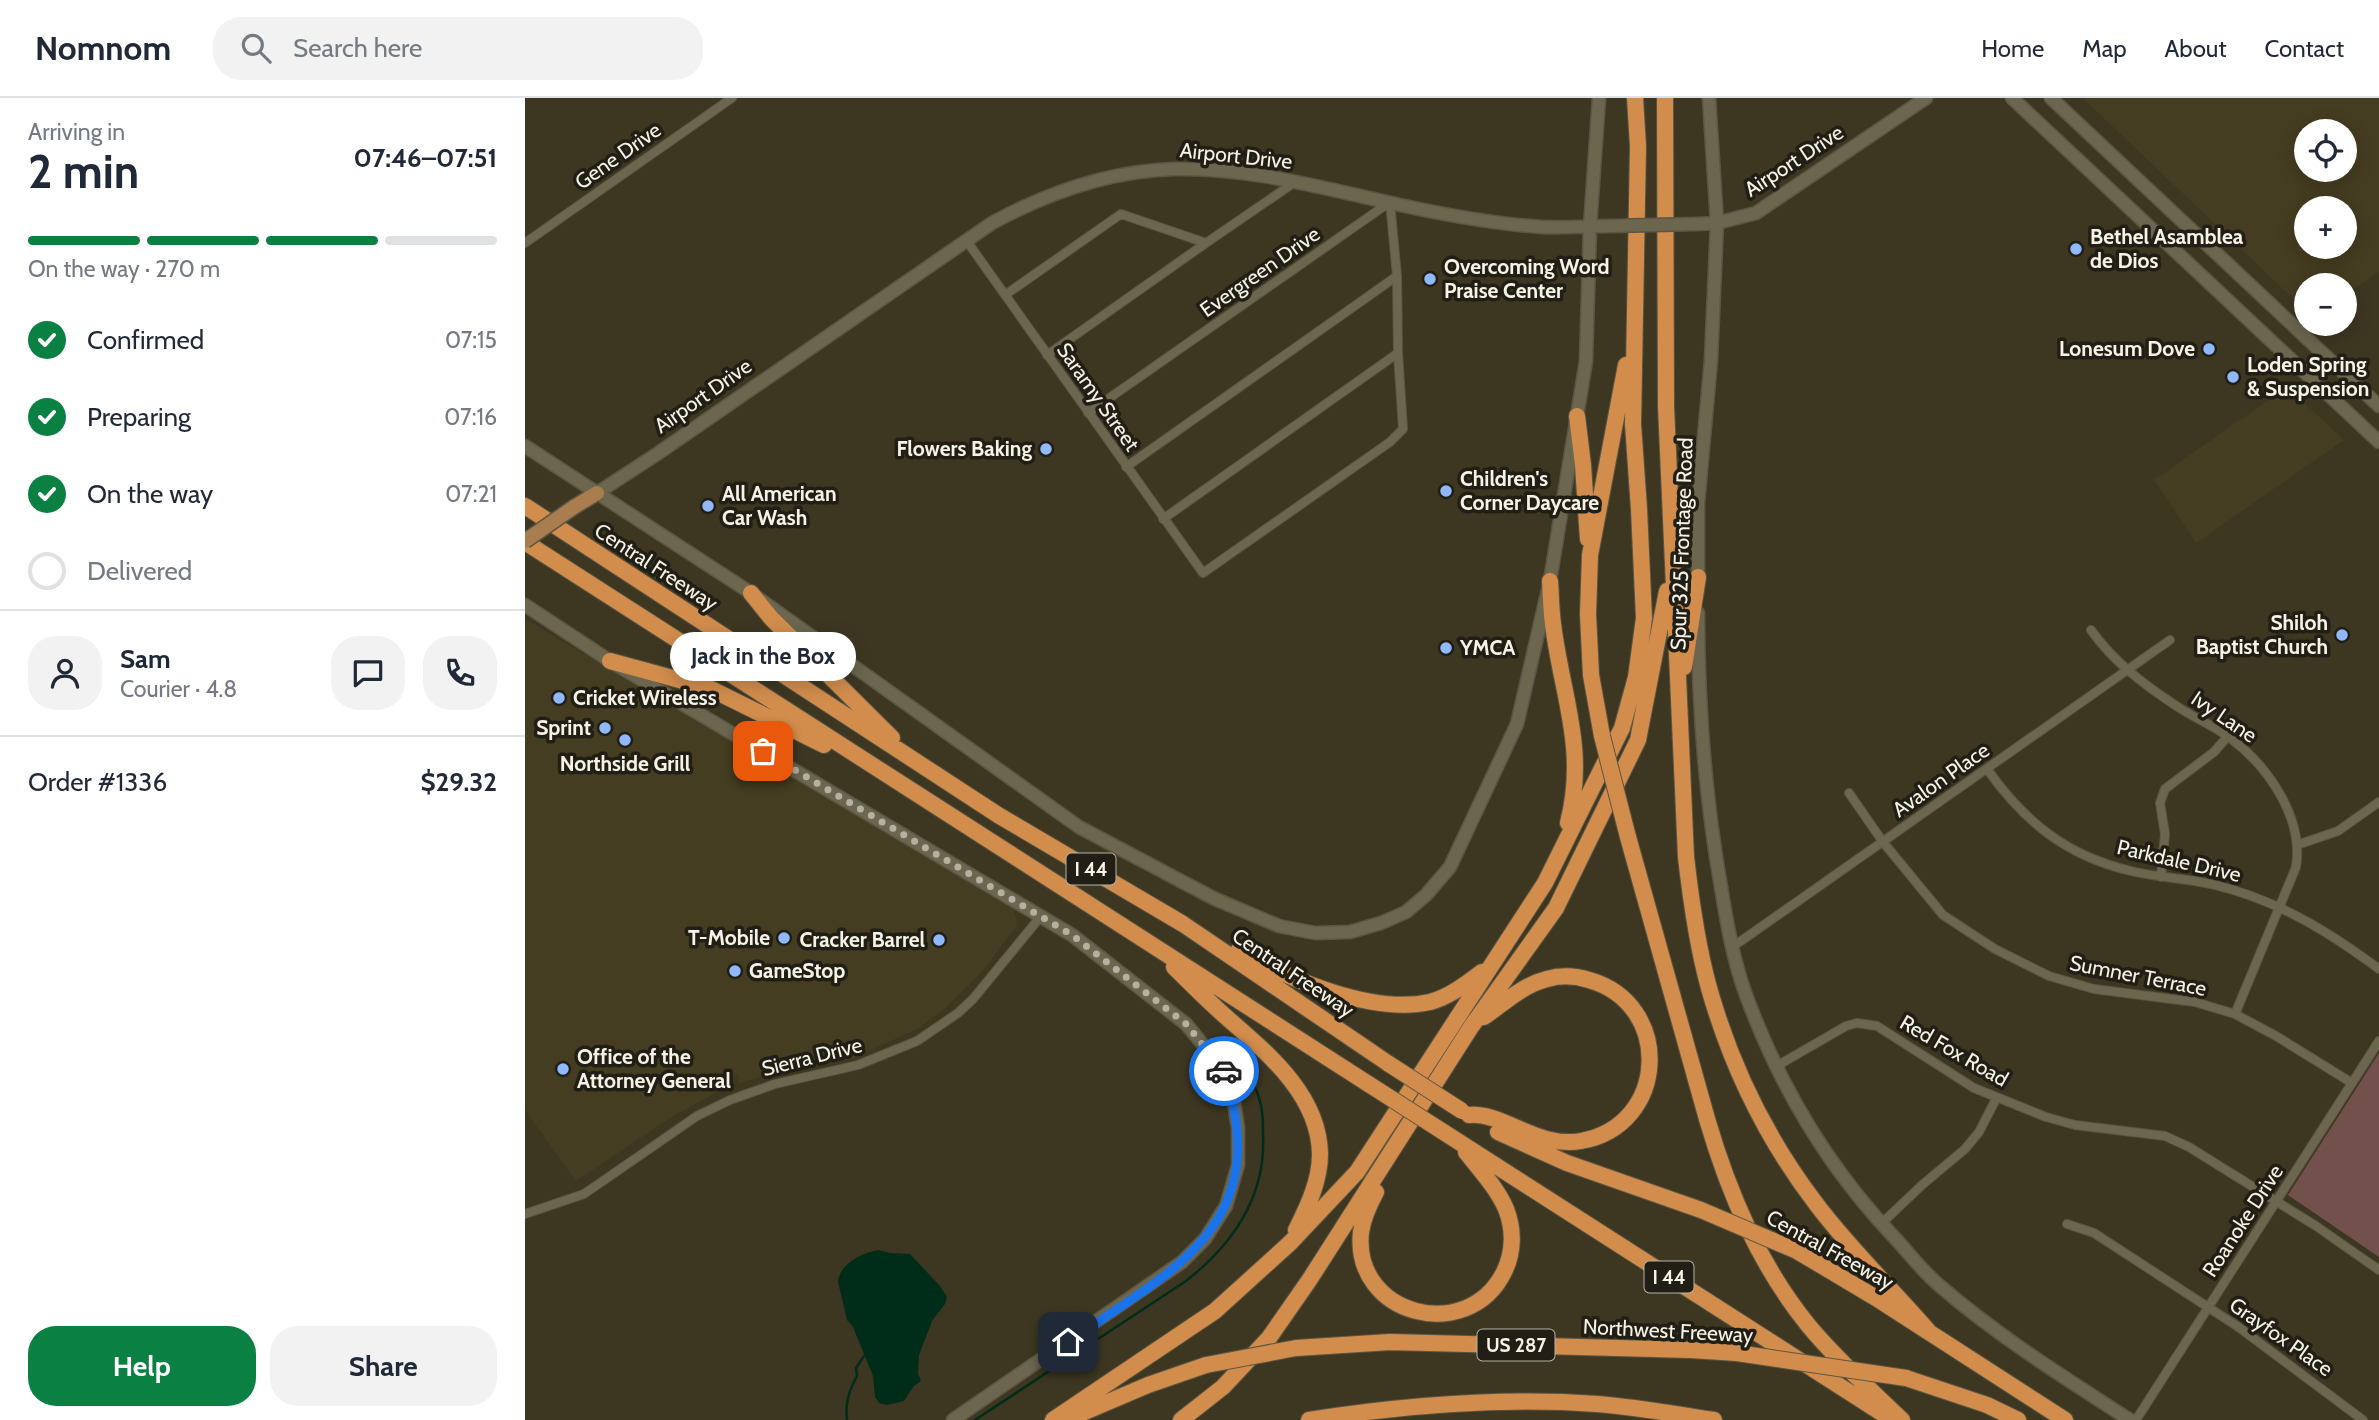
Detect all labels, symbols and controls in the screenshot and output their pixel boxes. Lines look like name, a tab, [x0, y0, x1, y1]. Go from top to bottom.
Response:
search box	[213, 17, 703, 80]
text: Nomnom	[35, 28, 171, 68]
icon: search	[237, 29, 275, 67]
text: Search here	[293, 32, 422, 64]
text: Home	[1981, 34, 2044, 63]
text: Map	[2082, 34, 2127, 63]
text: About	[2165, 34, 2227, 63]
text: Contact	[2265, 34, 2344, 63]
street label: Gene Drive	[570, 117, 666, 194]
text: Arriving in	[28, 118, 125, 146]
street label: Airport Drive	[1740, 119, 1848, 202]
map controls	[2294, 119, 2357, 336]
button: locate	[2294, 119, 2357, 182]
street label: Airport Drive	[1179, 137, 1294, 174]
text: 07:46–07:51	[354, 142, 497, 174]
text: 2 min	[28, 144, 139, 200]
button: +	[2294, 196, 2357, 259]
street label: Evergreen Drive	[1195, 221, 1325, 322]
place label: Bethel Asamblea de Dios	[2090, 224, 2244, 273]
marker: Bethel Asamblea de Dios	[2068, 241, 2084, 257]
place label: Overcoming Word Praise Center	[1444, 254, 1609, 303]
text: On the way · 270 m	[28, 255, 220, 283]
marker: Overcoming Word Praise Center	[1422, 271, 1438, 287]
button: −	[2294, 273, 2357, 336]
icon: check	[28, 321, 66, 359]
text: Confirmed	[87, 324, 204, 356]
text: 07:15	[445, 326, 497, 354]
place label: Lonesum Dove	[2059, 336, 2195, 361]
street label: Saramy Street	[1052, 338, 1145, 456]
marker: Lonesum Dove	[2201, 341, 2217, 357]
place label: Loden Spring & Suspension	[2247, 352, 2369, 401]
street label: Airport Drive	[649, 353, 756, 438]
marker: Loden Spring & Suspension	[2225, 369, 2241, 385]
icon: check	[28, 398, 66, 436]
text: Preparing	[87, 401, 191, 433]
text: 07:16	[444, 403, 497, 431]
place label: Flowers Baking	[896, 436, 1032, 461]
street label: Spur 325 Frontage Road	[1665, 437, 1698, 651]
marker: Flowers Baking	[1038, 441, 1054, 457]
place label: Children's Corner Daycare	[1460, 466, 1599, 515]
icon: check	[28, 475, 66, 513]
text: On the way	[87, 478, 213, 510]
text: 07:21	[445, 480, 497, 508]
place label: All American Car Wash	[722, 481, 836, 530]
marker: Children's Corner Daycare	[1438, 483, 1454, 499]
marker: All American Car Wash	[700, 498, 716, 514]
street label: Central Freeway	[590, 518, 723, 616]
text: Delivered	[87, 555, 192, 587]
place label: Shiloh Baptist Church	[2196, 610, 2328, 659]
marker: Shiloh Baptist Church	[2334, 627, 2350, 643]
callout: Jack in the Box	[670, 632, 856, 681]
place label: YMCA	[1459, 635, 1516, 660]
button: person	[28, 636, 102, 710]
button: chat	[331, 636, 405, 710]
button: phone	[423, 636, 497, 710]
marker: YMCA	[1438, 640, 1454, 656]
text: Jack in the Box	[691, 642, 835, 670]
text: Sam	[120, 643, 171, 675]
text: Courier · 4.8	[120, 675, 237, 703]
place label: Cricket Wireless	[573, 685, 717, 710]
street label: Ivy Lane	[2187, 686, 2262, 748]
marker: Cricket Wireless	[551, 690, 567, 706]
place label: Sprint	[536, 715, 591, 740]
marker: Sprint	[597, 720, 613, 736]
pin	[733, 721, 793, 781]
marker: Northside Grill	[617, 732, 633, 748]
icon: bag	[744, 732, 782, 770]
street label: Avalon Place	[1887, 737, 1994, 822]
place label: Northside Grill	[560, 751, 691, 776]
text: Order #1336	[28, 766, 167, 798]
text: $29.32	[420, 766, 497, 798]
street label: Parkdale Drive	[2115, 834, 2244, 887]
road number: I 44	[1067, 854, 1115, 884]
street label: Central Freeway	[1228, 923, 1359, 1023]
place label: T-Mobile	[688, 925, 770, 950]
place label: Cracker Barrel	[800, 927, 925, 952]
marker: T-Mobile	[776, 930, 792, 946]
marker: Cracker Barrel	[931, 932, 947, 948]
street label: Sumner Terrace	[2067, 950, 2209, 1001]
place label: GameStop	[749, 958, 845, 983]
marker: GameStop	[727, 963, 743, 979]
street label: Red Fox Road	[1896, 1010, 2013, 1092]
street label: Sierra Drive	[759, 1032, 865, 1081]
courier	[1189, 1036, 1259, 1106]
place label: Office of the Attorney General	[577, 1044, 732, 1093]
icon: car	[1205, 1052, 1243, 1090]
marker: Office of the Attorney General	[555, 1061, 571, 1077]
street label: Roanoke Drive	[2197, 1160, 2288, 1282]
street label: Central Freeway	[1762, 1204, 1899, 1295]
road number: I 44	[1645, 1261, 1693, 1292]
street label: Grayfox Place	[2225, 1292, 2338, 1381]
pin	[1038, 1312, 1098, 1372]
street label: Northwest Freeway	[1582, 1314, 1754, 1347]
icon: home	[1049, 1323, 1087, 1361]
button: Help	[28, 1326, 256, 1406]
button: Share	[270, 1326, 497, 1406]
road number: US 287	[1478, 1330, 1555, 1360]

